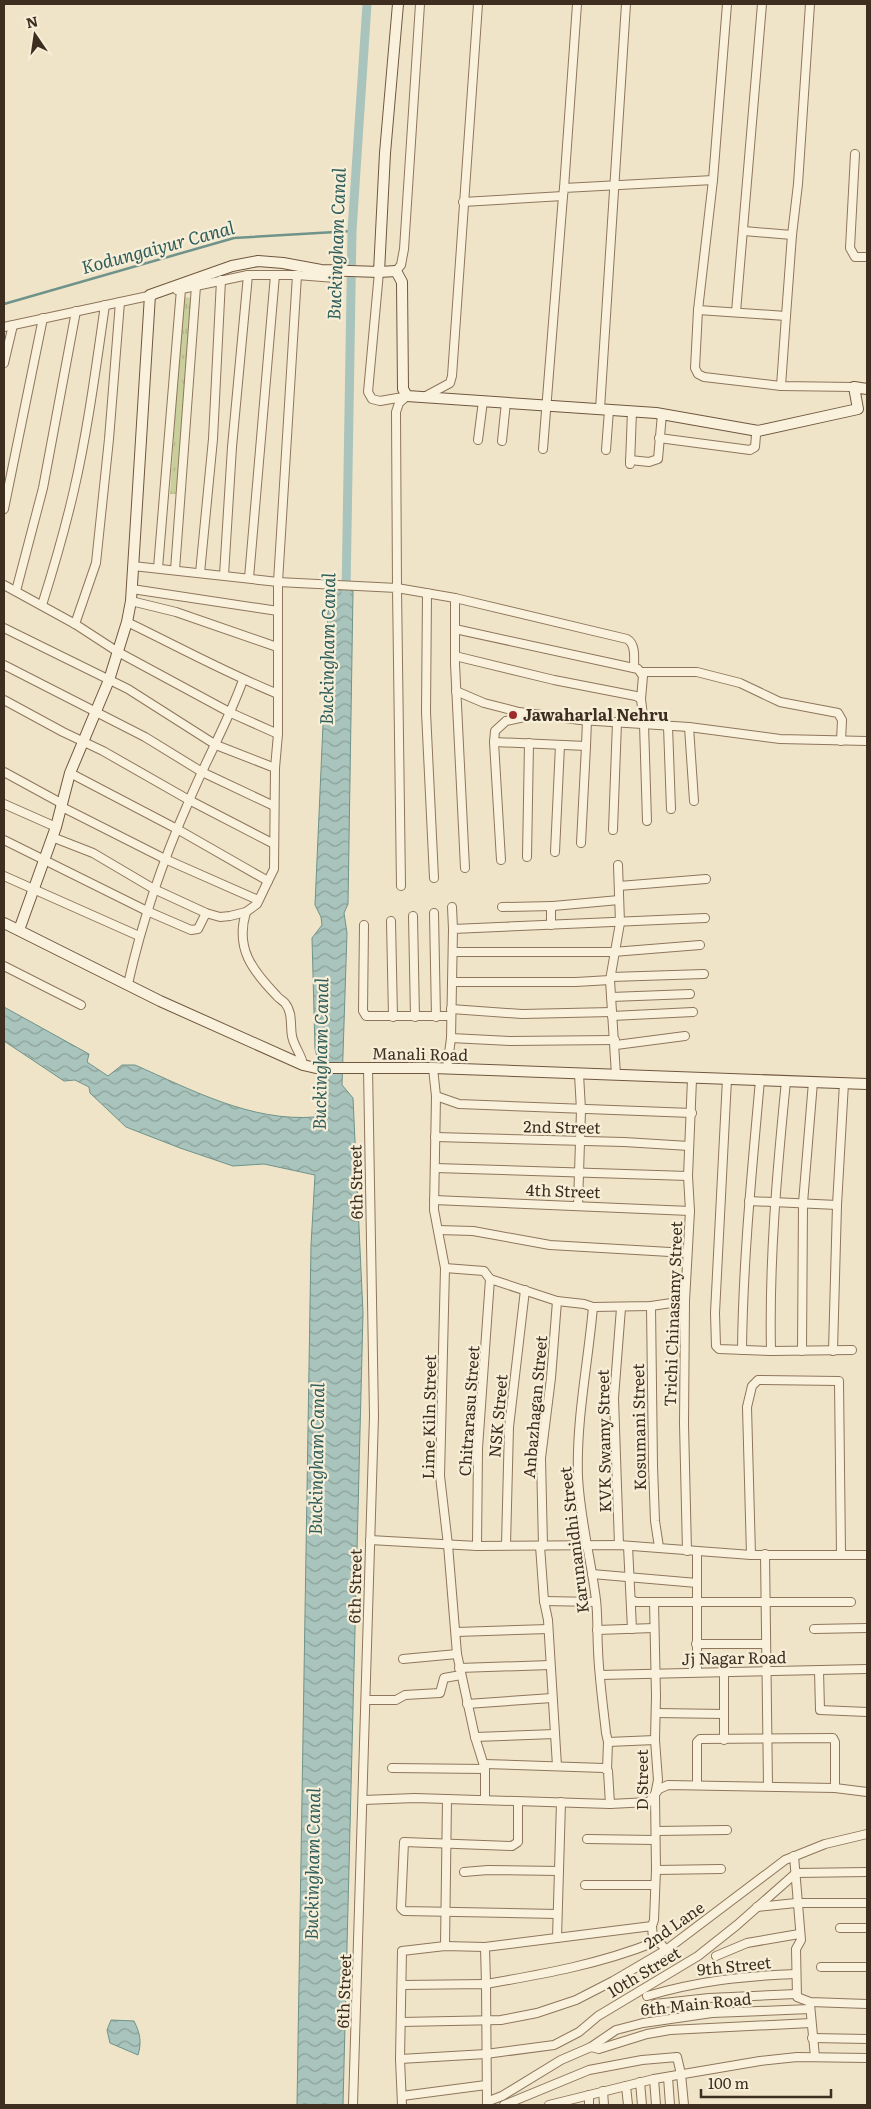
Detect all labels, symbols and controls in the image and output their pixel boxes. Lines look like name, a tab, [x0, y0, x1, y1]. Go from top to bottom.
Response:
north arrow	[10, 10, 60, 60]
text: N	[24, 10, 40, 32]
water label: Buckingham Canal	[319, 166, 352, 321]
water label: Kodungaiyur Canal	[78, 213, 238, 280]
water label: Buckingham Canal	[312, 572, 341, 725]
place label: Jawaharlal Nehru	[523, 702, 669, 726]
marker: Jawaharlal Nehru	[507, 709, 519, 721]
water label: Buckingham Canal	[305, 977, 334, 1130]
street label: Manali Road	[372, 1040, 468, 1066]
street label: 2nd Street	[523, 1113, 601, 1139]
street label: 6th Street	[342, 1144, 368, 1220]
street label: 4th Street	[525, 1177, 601, 1203]
street label: Trichi Chinasamy Street	[657, 1220, 687, 1407]
street label: Anbazhagan Street	[516, 1334, 552, 1480]
street label: Chitrarasu Street	[451, 1344, 485, 1477]
street label: Lime Kiln Street	[415, 1354, 441, 1480]
street label: Kosumani Street	[625, 1363, 651, 1491]
street label: KVK Swamy Street	[590, 1369, 616, 1513]
street label: NSK Street	[481, 1373, 513, 1459]
water label: Buckingham Canal	[301, 1382, 330, 1535]
street label: Karunanidhi Street	[552, 1465, 594, 1615]
street label: 6th Street	[341, 1548, 367, 1623]
street label: Jj Nagar Road	[681, 1644, 787, 1670]
street label: D Street	[629, 1749, 653, 1811]
water label: Buckingham Canal	[297, 1787, 326, 1940]
street label: 2nd Lane	[638, 1895, 709, 1954]
street label: 10th Street	[602, 1940, 685, 2002]
street label: 9th Street	[696, 1949, 773, 1981]
street label: 6th Street	[330, 1953, 356, 2029]
street label: 6th Main Road	[639, 1985, 753, 2021]
scale bar	[701, 2066, 831, 2098]
text: 100 m	[708, 2071, 749, 2094]

